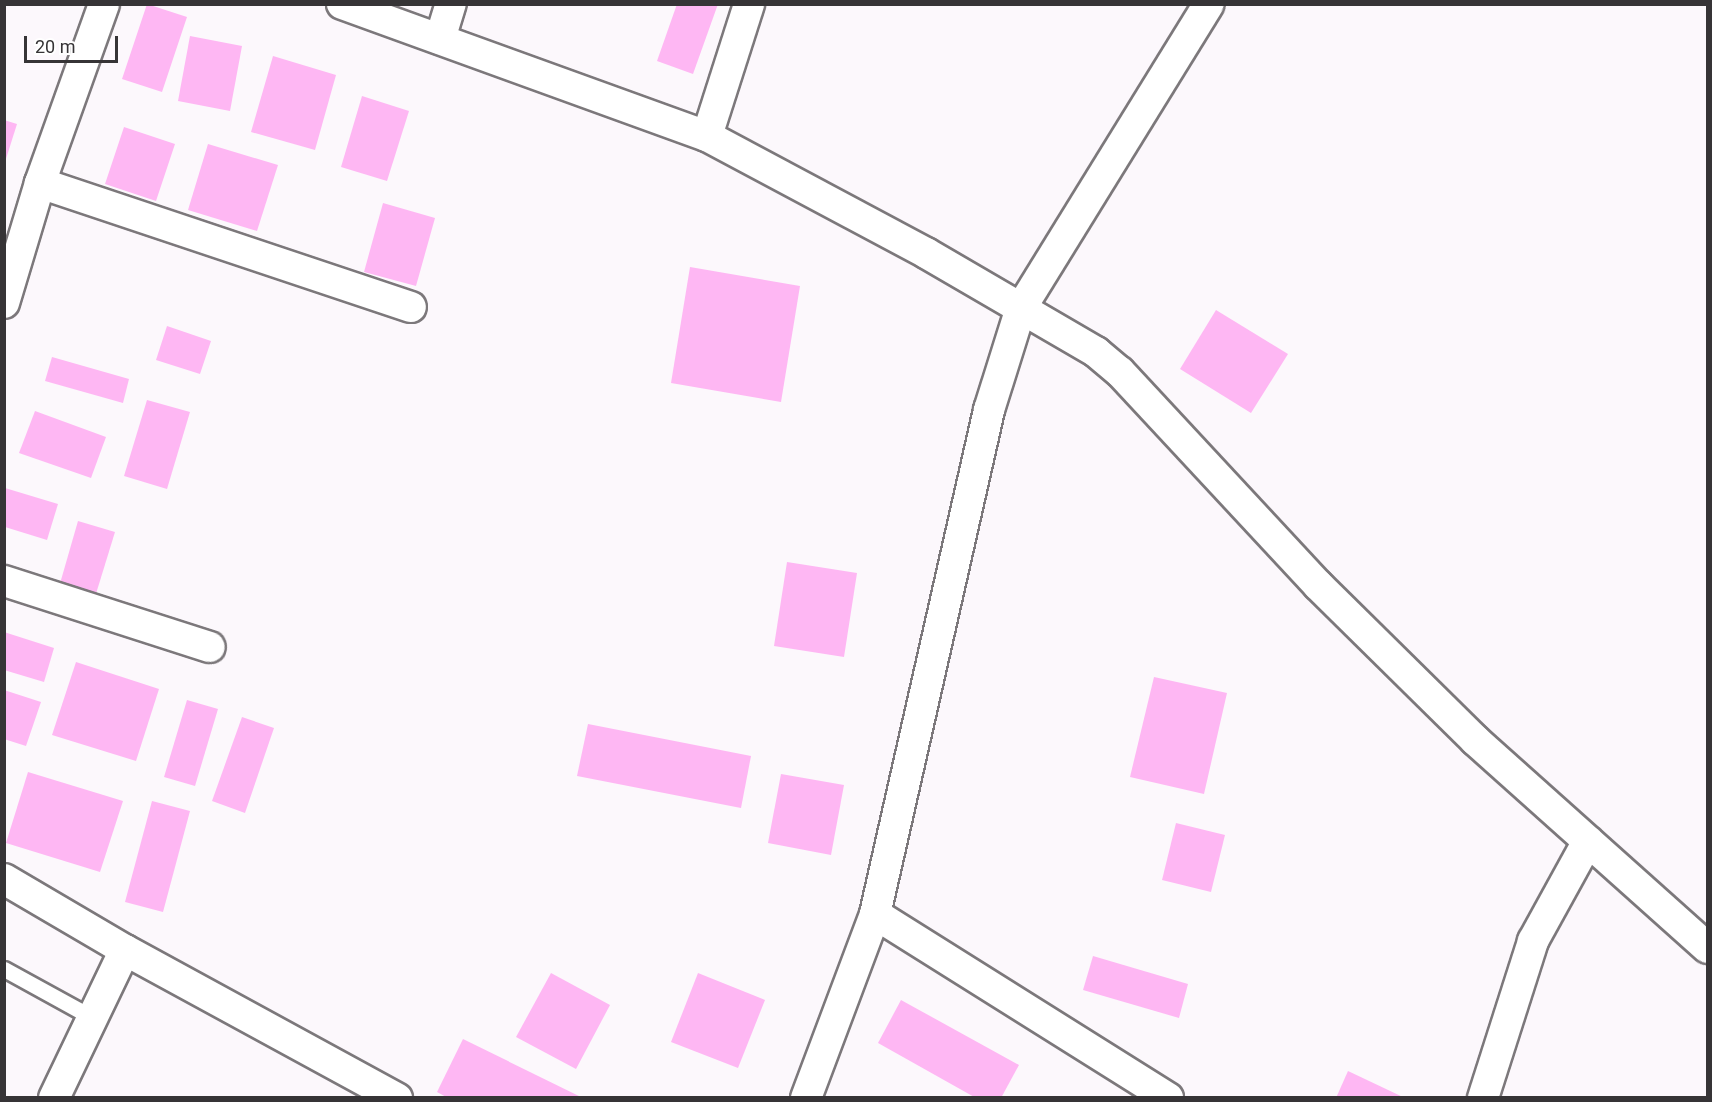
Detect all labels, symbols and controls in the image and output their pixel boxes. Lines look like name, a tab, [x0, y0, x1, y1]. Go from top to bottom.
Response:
scale bar	[27, 24, 122, 62]
text: 20 m	[35, 36, 75, 57]

